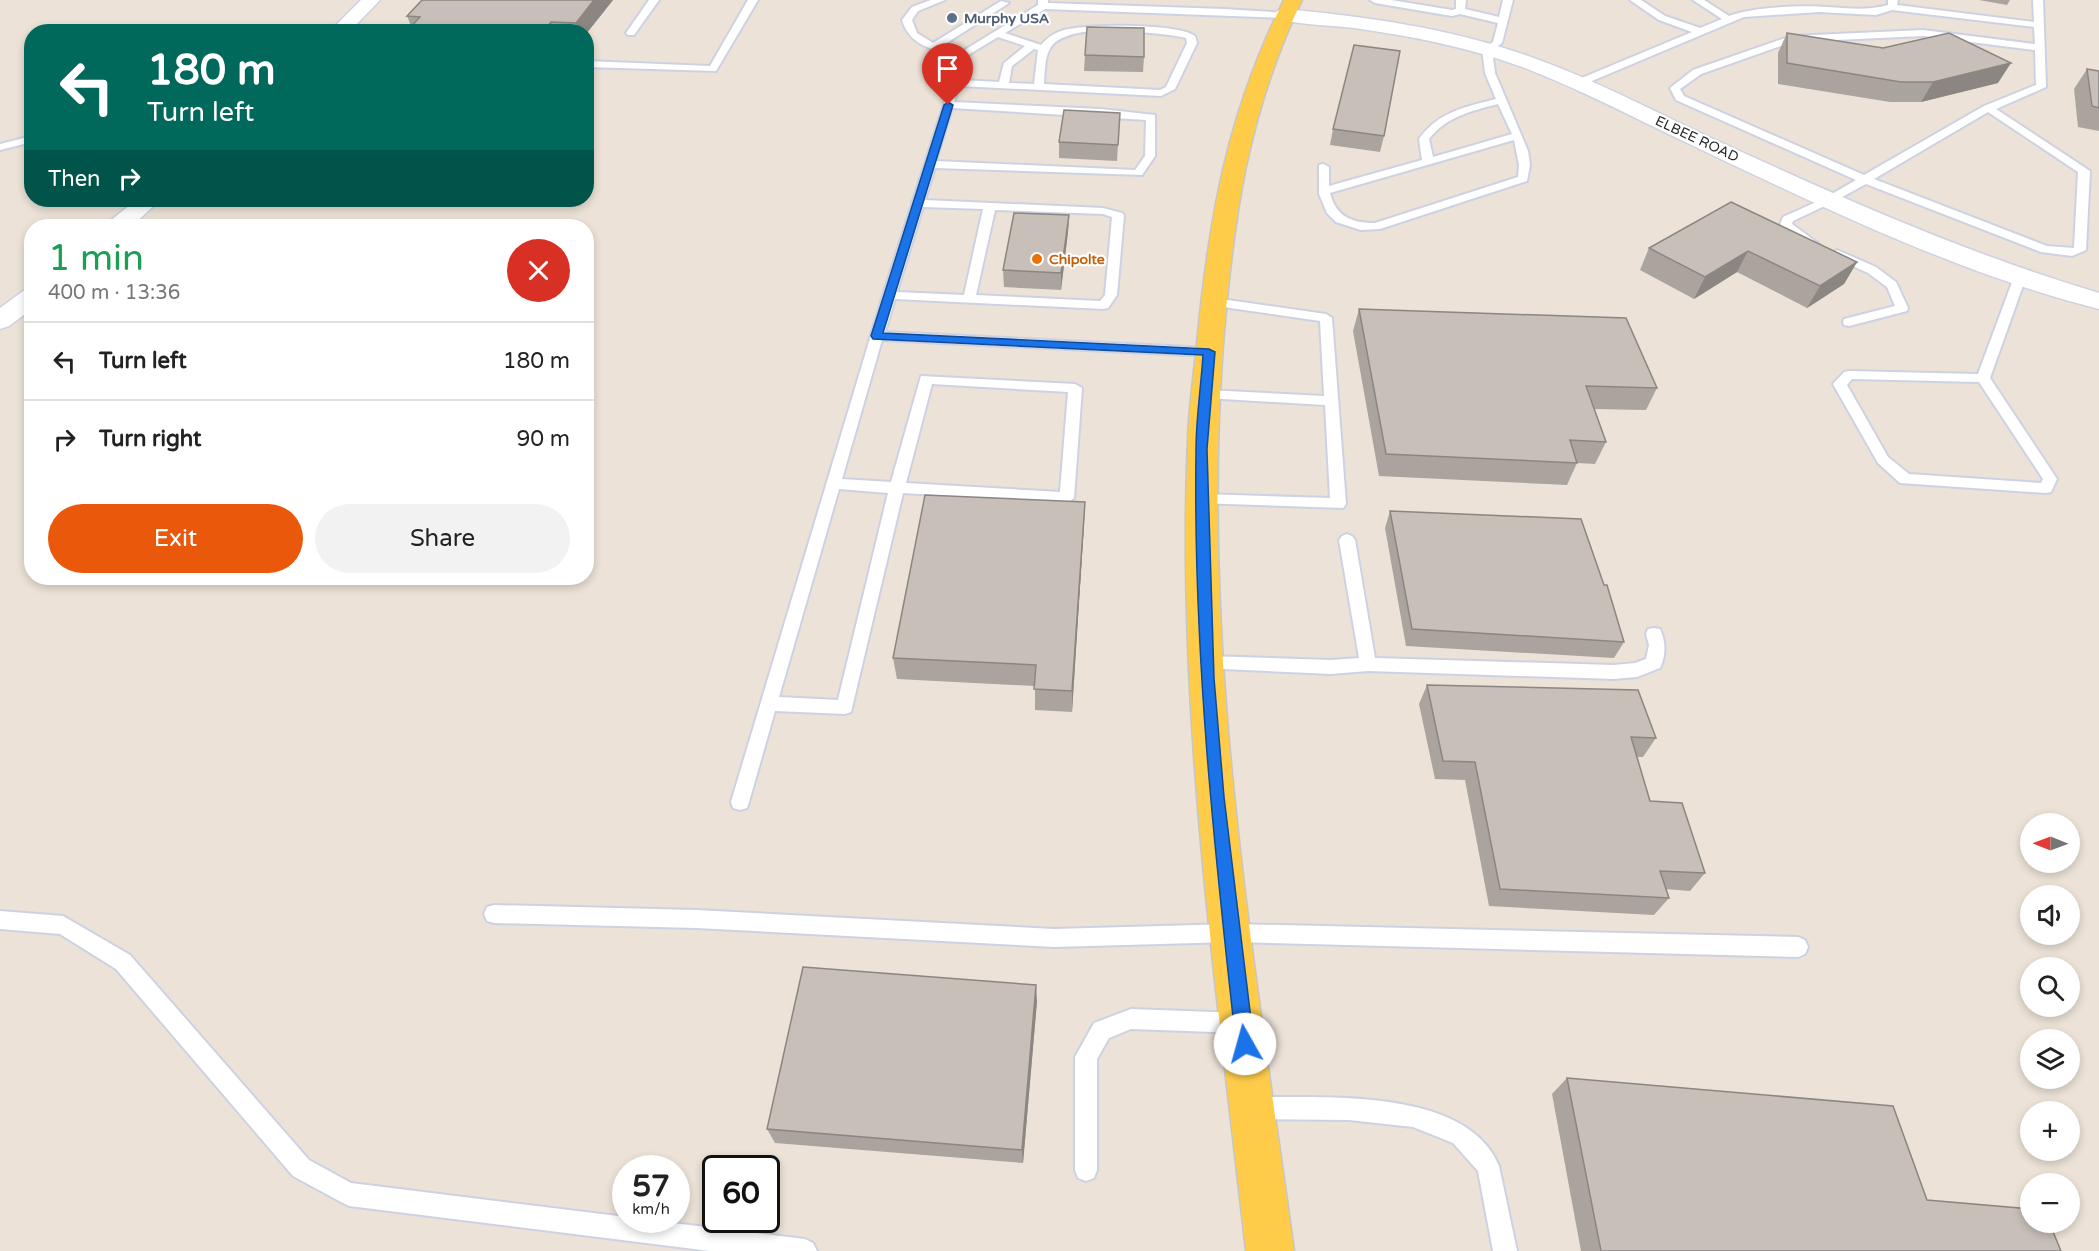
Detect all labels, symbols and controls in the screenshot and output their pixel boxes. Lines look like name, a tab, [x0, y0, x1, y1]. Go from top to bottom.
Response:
place label: Murphy USA	[964, 10, 1050, 27]
marker: Murphy USA	[945, 11, 959, 25]
pin	[922, 43, 973, 105]
text: 180 m	[147, 45, 276, 96]
icon: left	[48, 48, 126, 126]
icon: arrive	[931, 52, 964, 85]
text: Turn left	[147, 96, 254, 129]
street label: ELBEE ROAD	[1652, 112, 1742, 166]
icon: right	[113, 162, 146, 195]
text: Then	[48, 166, 101, 192]
text: 1 min	[48, 237, 144, 280]
button: close	[507, 239, 570, 302]
place label: Chipolte	[1049, 251, 1105, 268]
marker: Chipolte	[1030, 252, 1044, 266]
text: 400 m · 13:36	[48, 281, 180, 305]
icon: left	[48, 345, 81, 378]
text: Turn left	[99, 348, 187, 374]
text: 180 m	[503, 348, 570, 374]
icon: right	[48, 423, 81, 456]
text: Turn right	[99, 426, 201, 452]
text: 90 m	[516, 426, 570, 452]
button: Exit	[48, 504, 303, 573]
button: Share	[315, 504, 570, 573]
north arrow	[2020, 813, 2080, 873]
map controls	[2020, 813, 2080, 1233]
button: sound	[2020, 885, 2080, 945]
button: search	[2020, 957, 2080, 1017]
position arrow	[1213, 1012, 1277, 1076]
button: layers	[2020, 1029, 2080, 1089]
button: +	[2020, 1101, 2080, 1161]
speed limit sign: 60	[702, 1155, 780, 1233]
text: 57	[632, 1168, 670, 1205]
button: −	[2020, 1173, 2080, 1233]
text: km/h	[632, 1200, 670, 1218]

